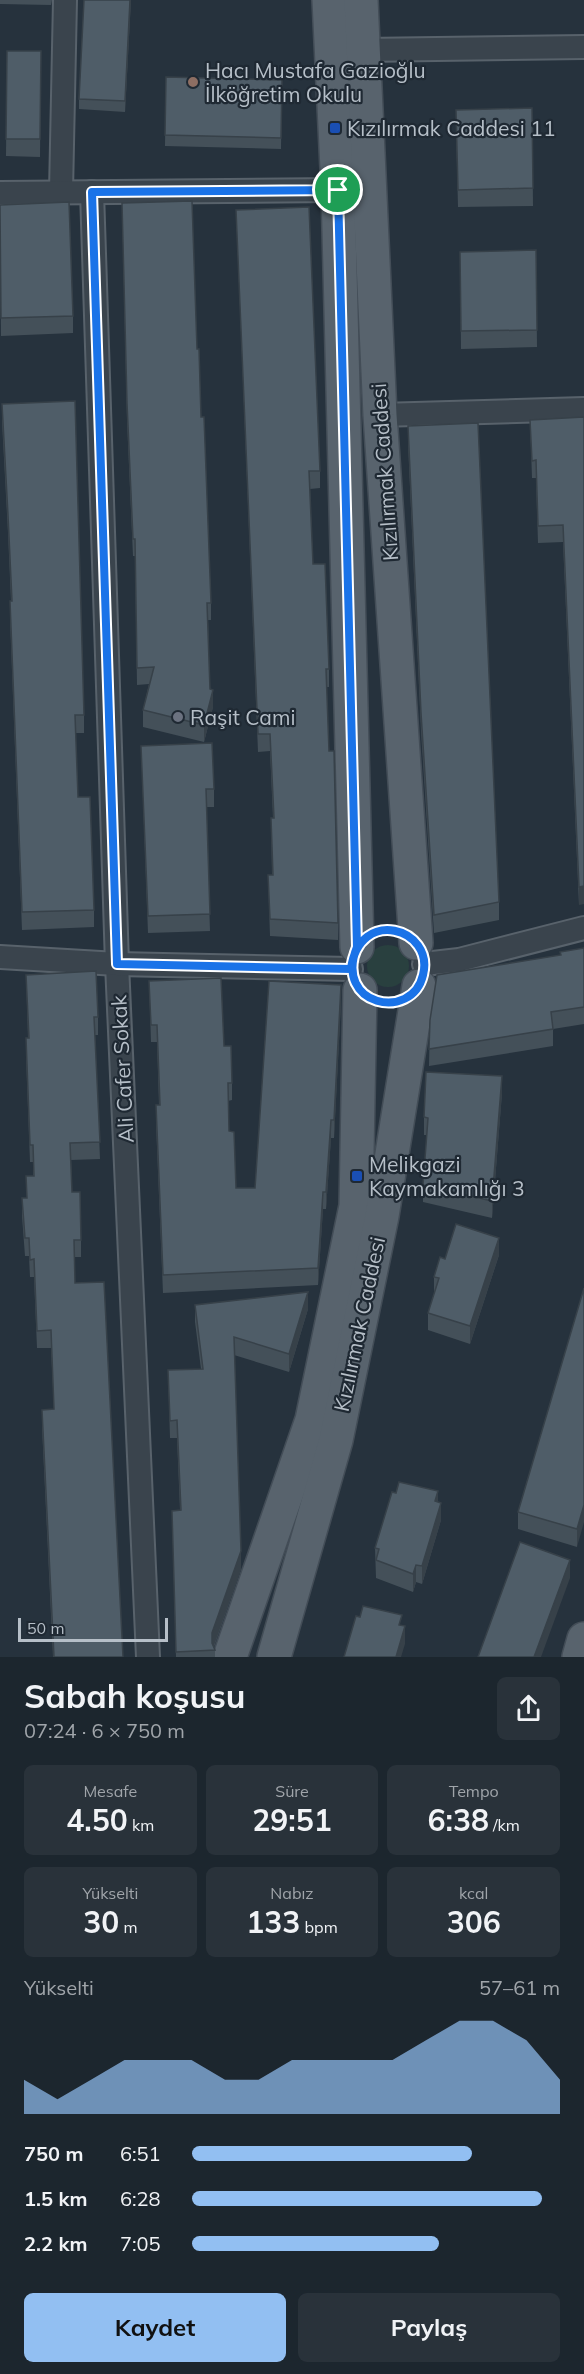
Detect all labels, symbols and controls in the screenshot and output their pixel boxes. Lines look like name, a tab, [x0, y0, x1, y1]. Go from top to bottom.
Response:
place label: Hacı Mustafa Gazioğlu İlköğretim Okulu	[205, 57, 426, 107]
marker: Hacı Mustafa Gazioğlu İlköğretim Okulu	[186, 75, 200, 89]
place label: Kızılırmak Caddesi 11	[347, 115, 556, 141]
marker: Kızılırmak Caddesi 11	[328, 121, 342, 135]
pin	[312, 164, 363, 215]
icon: arrive	[321, 173, 354, 206]
street label: Kızılırmak Caddesi	[365, 382, 403, 562]
place label: Raşit Cami	[190, 704, 295, 730]
marker: Raşit Cami	[171, 710, 185, 724]
street label: Ali Cafer Sokak	[105, 994, 139, 1144]
place label: Melikgazi Kaymakamlığı 3	[369, 1151, 524, 1201]
marker: Melikgazi Kaymakamlığı 3	[350, 1169, 364, 1183]
street label: Kızılırmak Caddesi	[328, 1234, 390, 1414]
scale bar	[18, 1615, 168, 1642]
text: 50 m	[27, 1618, 64, 1638]
text: Sabah koşusu	[24, 1675, 245, 1716]
button: share	[497, 1677, 560, 1740]
text: 07:24 · 6 × 750 m	[24, 1718, 185, 1743]
text: Mesafe	[83, 1781, 137, 1801]
text: Süre	[275, 1781, 309, 1801]
text: Tempo	[449, 1781, 499, 1801]
text: 4.50	[66, 1801, 128, 1839]
text: 29:51	[252, 1801, 332, 1839]
text: 6:38	[427, 1801, 489, 1839]
text: km	[128, 1815, 154, 1835]
text: /km	[489, 1815, 520, 1835]
text: Yükselti	[82, 1883, 138, 1903]
text: Nabız	[270, 1883, 314, 1903]
text: kcal	[459, 1883, 488, 1903]
text: 30	[83, 1903, 119, 1941]
text: 133	[246, 1903, 300, 1941]
text: 306	[447, 1903, 501, 1941]
text: m	[119, 1917, 137, 1937]
text: bpm	[300, 1917, 338, 1937]
text: Yükselti	[24, 1975, 94, 2000]
text: 57–61 m	[479, 1975, 560, 2000]
text: 750 m	[24, 2141, 83, 2166]
text: 6:51	[120, 2141, 161, 2166]
text: 1.5 km	[24, 2186, 87, 2211]
text: 6:28	[120, 2186, 161, 2211]
text: 2.2 km	[24, 2231, 87, 2256]
text: 7:05	[120, 2231, 161, 2256]
button: Kaydet	[24, 2293, 286, 2362]
button: Paylaş	[298, 2293, 560, 2362]

